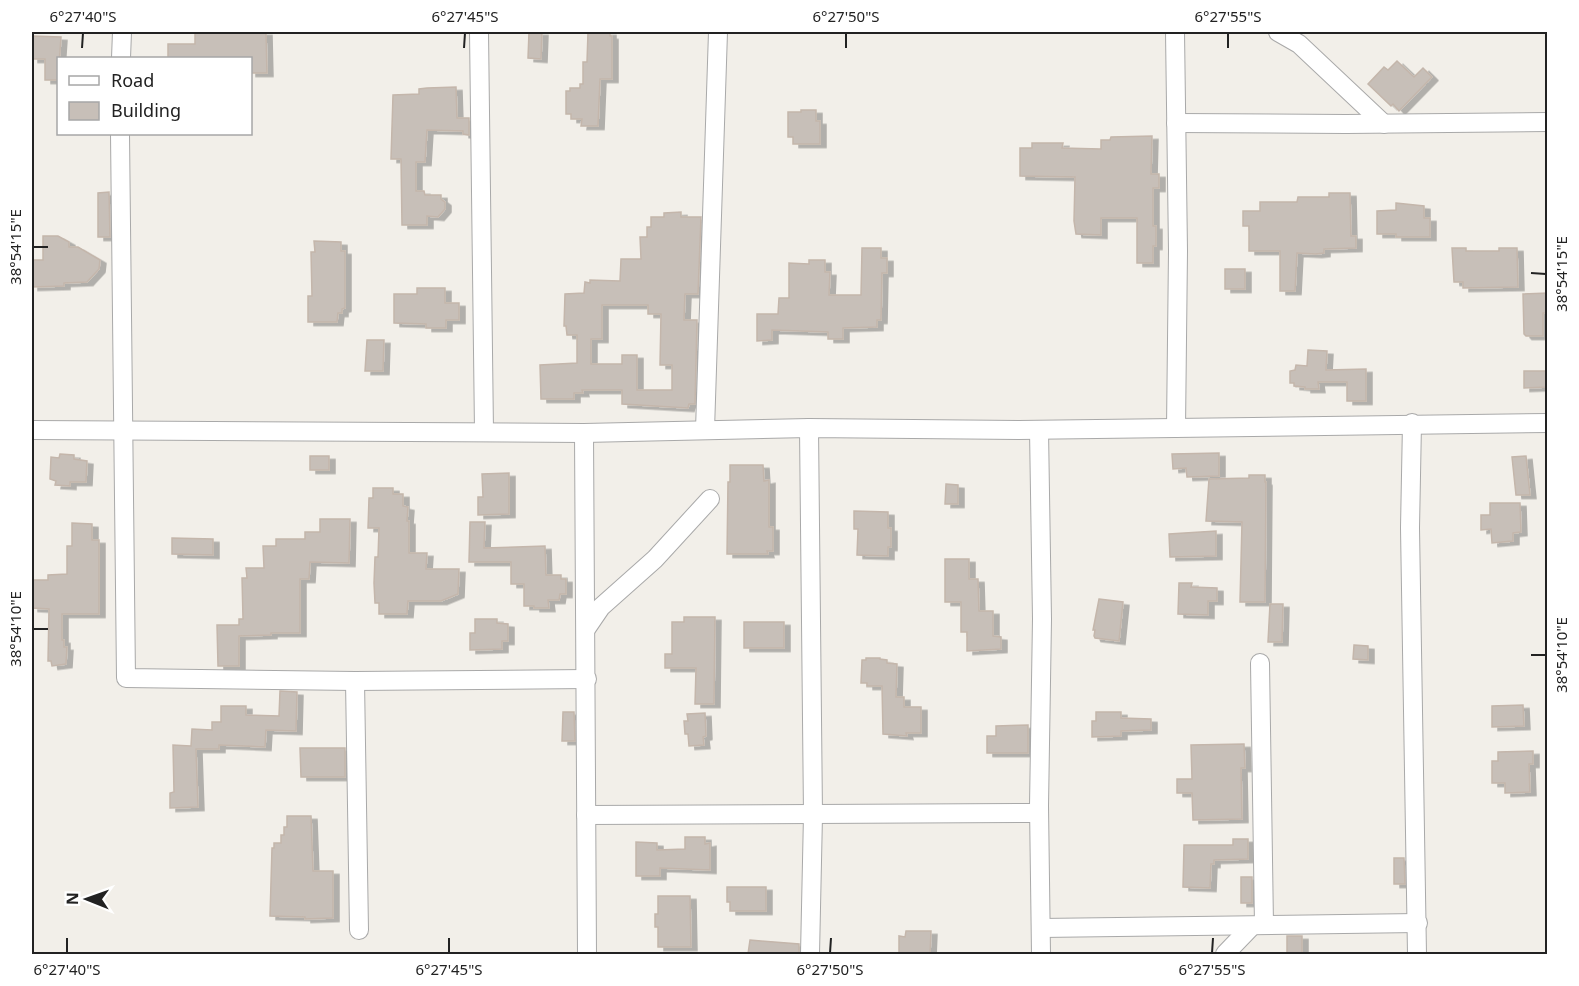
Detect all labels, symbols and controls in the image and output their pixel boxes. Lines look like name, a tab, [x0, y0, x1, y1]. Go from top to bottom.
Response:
text: 6°27'40"S	[49, 6, 117, 26]
text: 6°27'45"S	[431, 6, 499, 26]
text: 6°27'50"S	[812, 6, 880, 26]
text: 6°27'55"S	[1194, 6, 1262, 26]
legend	[57, 57, 252, 135]
text: Road	[111, 68, 154, 92]
text: Building	[111, 98, 181, 122]
text: 38°54'15"E	[5, 209, 25, 285]
text: 38°54'15"E	[1551, 236, 1571, 312]
text: 38°54'10"E	[5, 591, 25, 667]
text: 38°54'10"E	[1551, 617, 1571, 693]
north arrow	[57, 869, 117, 929]
text: N	[61, 892, 83, 905]
text: 6°27'40"S	[33, 959, 101, 979]
text: 6°27'45"S	[415, 959, 483, 979]
text: 6°27'50"S	[796, 959, 864, 979]
text: 6°27'55"S	[1178, 959, 1246, 979]

